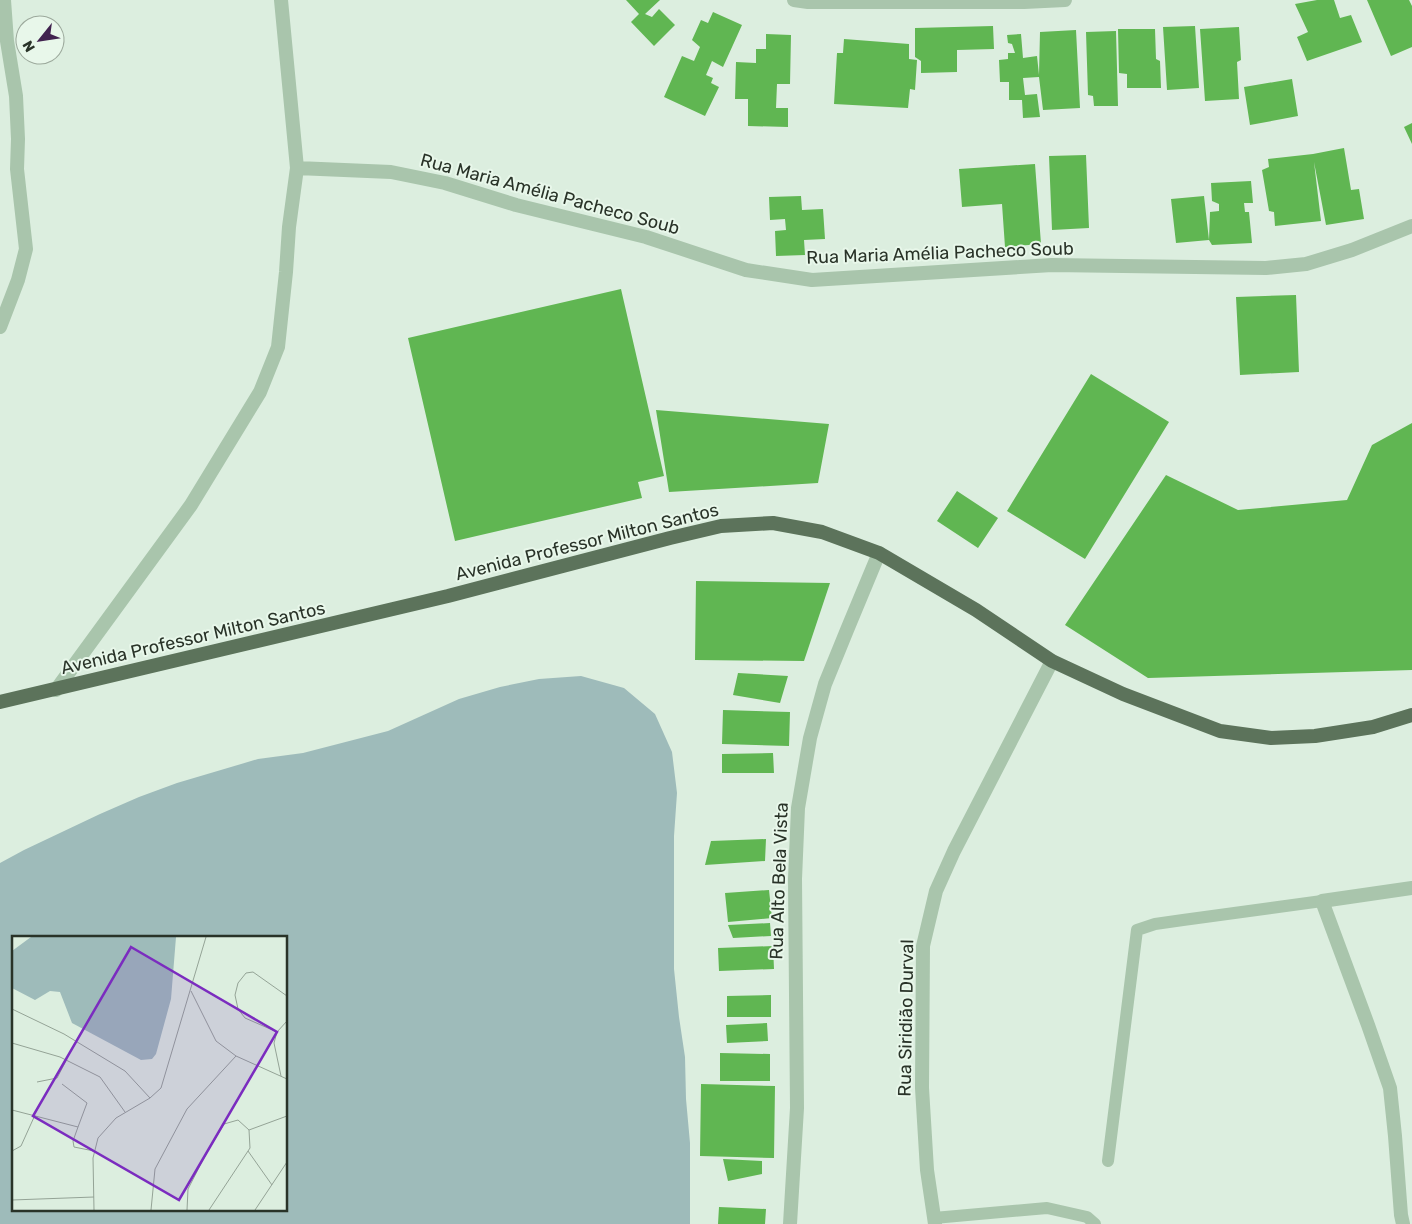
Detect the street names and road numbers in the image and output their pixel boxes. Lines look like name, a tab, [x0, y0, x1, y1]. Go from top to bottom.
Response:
street label: Rua Maria Amélia Pacheco Soub	[418, 149, 682, 239]
street label: Rua Maria Amélia Pacheco Soub	[806, 237, 1074, 269]
street label: Avenida Professor Milton Santos	[453, 499, 721, 585]
street label: Avenida Professor Milton Santos	[59, 597, 327, 679]
street label: Rua Alto Bela Vista	[765, 802, 793, 960]
street label: Rua Siridião Durval	[894, 939, 918, 1097]

